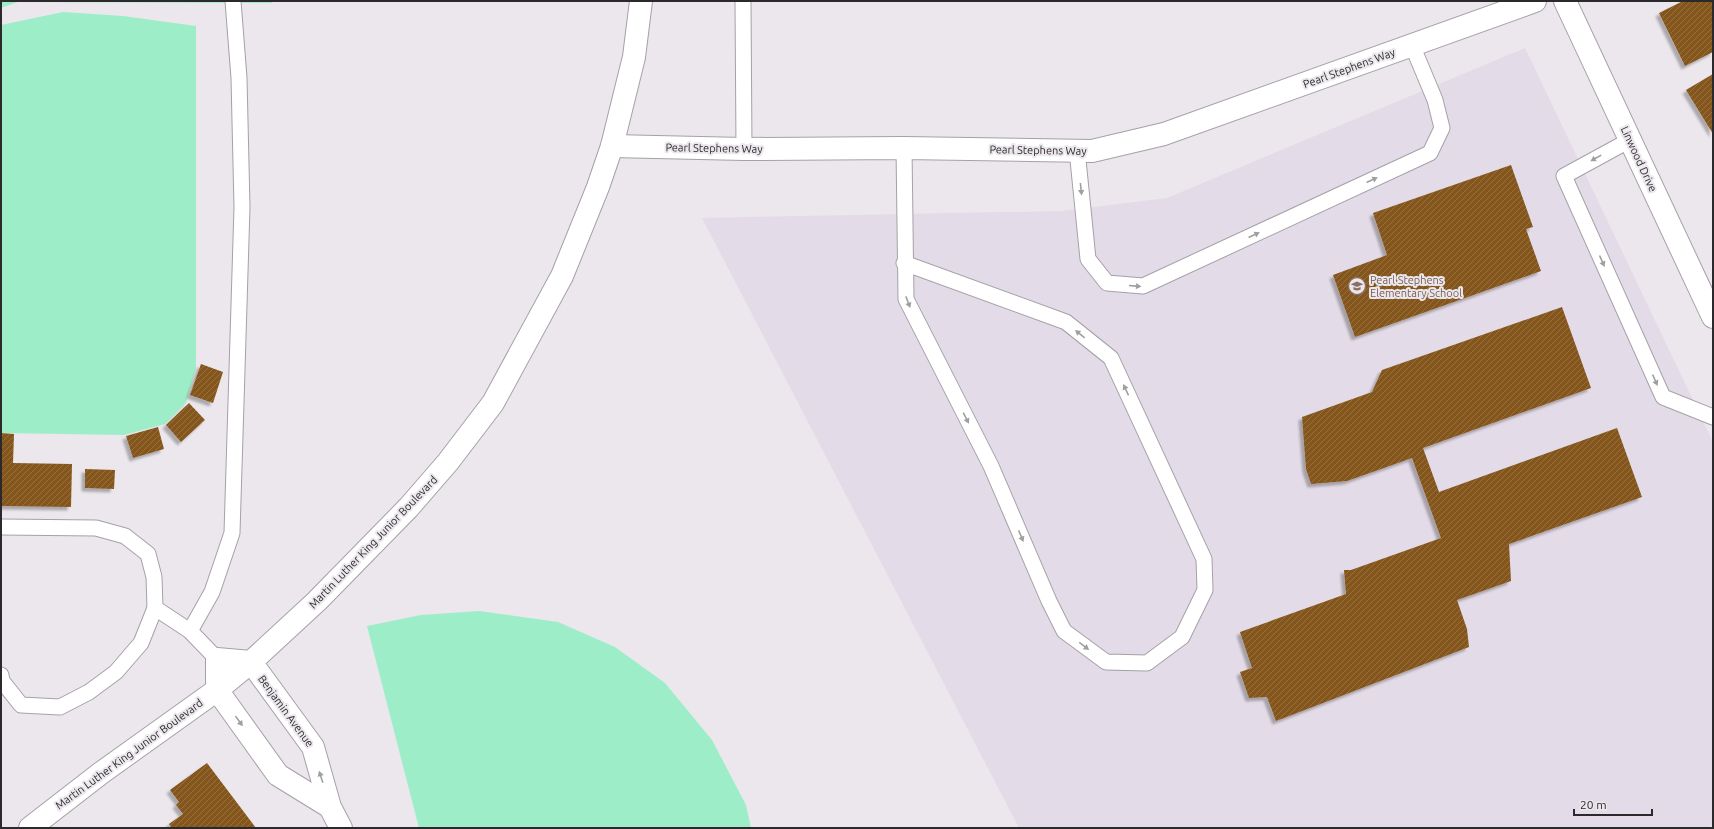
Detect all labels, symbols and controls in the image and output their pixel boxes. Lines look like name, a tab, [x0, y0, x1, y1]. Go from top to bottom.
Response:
street label: Pearl Stephens Way	[1301, 46, 1397, 90]
street label: Linwood Drive	[1619, 124, 1659, 194]
street label: Pearl Stephens Way	[665, 141, 763, 155]
street label: Pearl Stephens Way	[989, 143, 1087, 157]
one-way arrow	[1590, 155, 1602, 162]
one-way arrow	[1366, 177, 1378, 183]
one-way arrow	[1077, 183, 1084, 195]
one-way arrow	[1248, 232, 1260, 238]
one-way arrow	[1599, 256, 1605, 267]
place label: Pearl Stephens Elementary School	[1370, 274, 1462, 299]
school or university icon: Pearl Stephens Elementary School	[1347, 276, 1367, 296]
one-way arrow	[1129, 282, 1141, 289]
one-way arrow	[905, 296, 911, 308]
one-way arrow	[1075, 329, 1086, 338]
one-way arrow	[1652, 374, 1658, 385]
one-way arrow	[1123, 384, 1129, 395]
one-way arrow	[963, 412, 969, 424]
street label: Martin Luther King Junior Boulevard	[306, 473, 440, 611]
one-way arrow	[1018, 530, 1024, 542]
one-way arrow	[1079, 642, 1090, 650]
street label: Benjamin Avenue	[256, 673, 316, 749]
street label: Martin Luther King Junior Boulevard	[53, 696, 205, 812]
one-way arrow	[235, 716, 244, 727]
one-way arrow	[318, 771, 324, 783]
scale bar	[1574, 791, 1652, 817]
text: 20 m	[1580, 798, 1607, 811]

